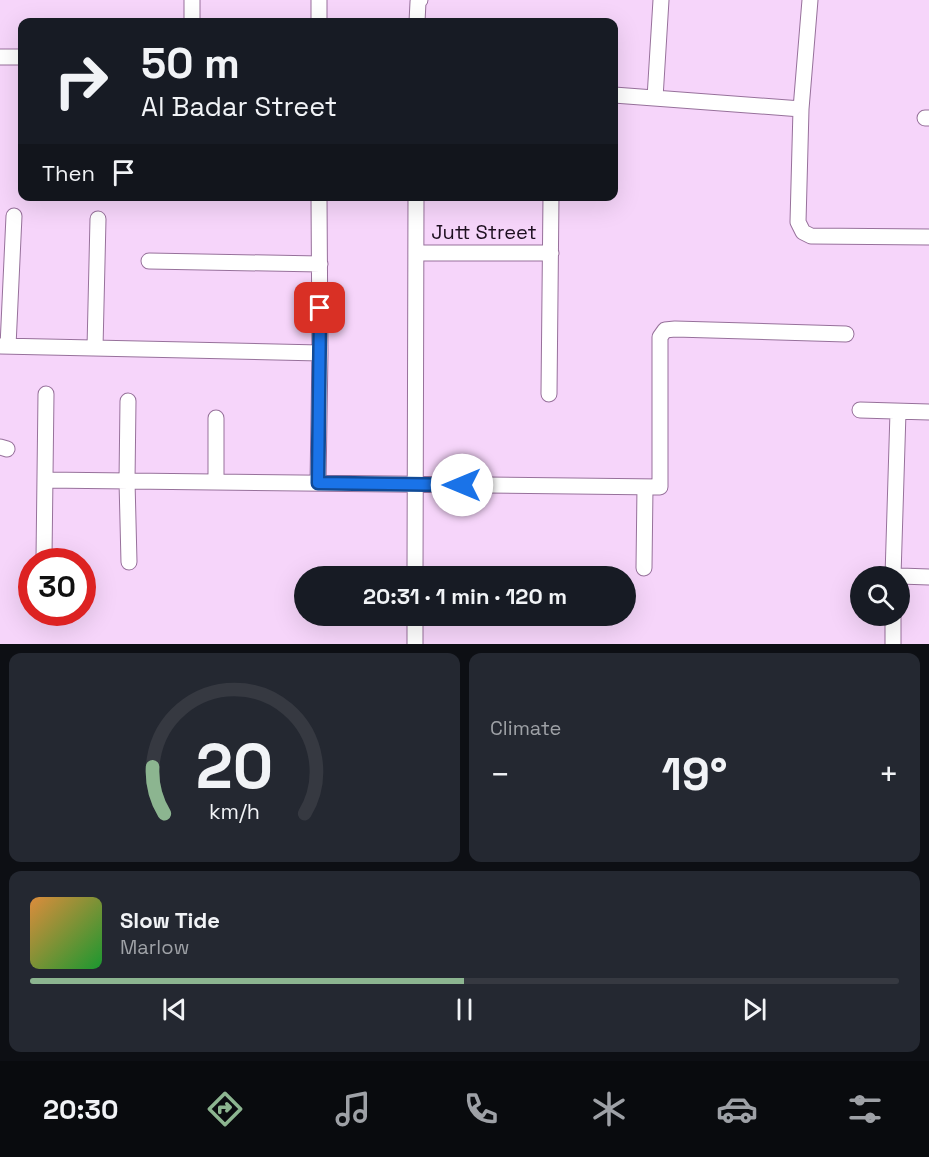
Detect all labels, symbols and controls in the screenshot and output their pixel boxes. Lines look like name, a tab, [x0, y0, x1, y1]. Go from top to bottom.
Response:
text: 50 m	[141, 37, 240, 90]
icon: right	[42, 42, 120, 120]
text: Al Badar Street	[141, 89, 337, 124]
icon: arrive	[107, 156, 140, 189]
text: Then	[42, 159, 95, 187]
street label: Jutt Street	[431, 219, 537, 245]
pin	[294, 282, 345, 333]
icon: arrive	[303, 291, 336, 324]
position arrow	[430, 453, 494, 517]
speed limit sign: 30	[18, 548, 96, 626]
map controls	[850, 566, 910, 626]
button: search	[850, 566, 910, 626]
text: 20:31 · 1 min · 120 m	[363, 582, 567, 610]
text: Climate	[490, 715, 561, 741]
text: 20	[196, 727, 273, 806]
text: 19°	[662, 746, 727, 803]
text: −	[490, 754, 510, 796]
text: +	[879, 754, 899, 796]
text: km/h	[209, 799, 260, 826]
text: Slow Tide	[120, 906, 220, 934]
text: Marlow	[120, 934, 189, 960]
icon: previous	[158, 993, 191, 1026]
icon: pause	[448, 993, 481, 1026]
icon: next	[738, 993, 771, 1026]
icon: directions	[204, 1088, 246, 1130]
icon: music	[332, 1088, 374, 1130]
icon: phone	[460, 1088, 502, 1130]
icon: climate	[588, 1088, 630, 1130]
icon: car	[716, 1088, 758, 1130]
icon: filters	[844, 1088, 886, 1130]
text: 20:30	[43, 1092, 118, 1127]

